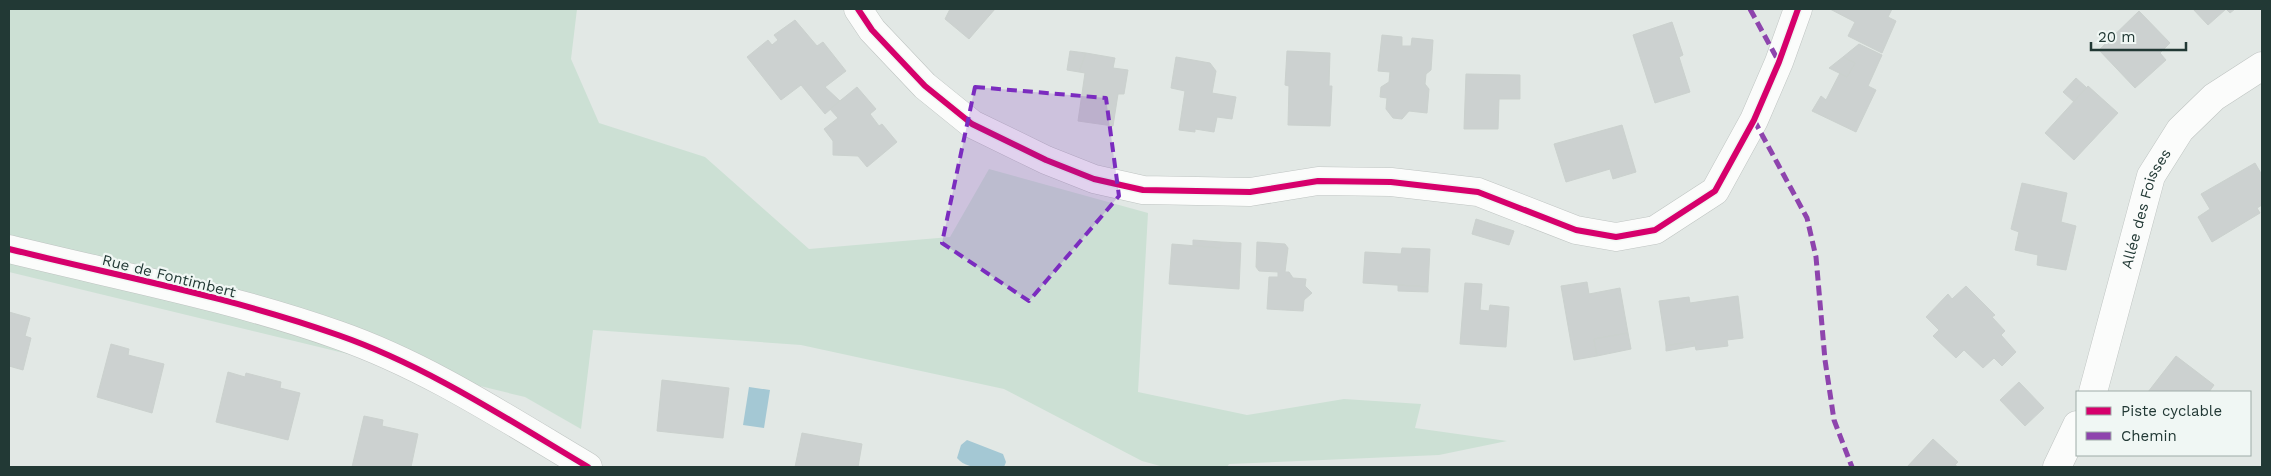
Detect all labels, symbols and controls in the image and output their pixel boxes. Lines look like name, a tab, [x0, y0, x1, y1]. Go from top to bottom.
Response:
scale bar	[2091, 20, 2186, 52]
text: 20 m	[2098, 28, 2136, 46]
street label: Allée des Foisses	[2117, 145, 2175, 271]
street label: Rue de Fontimbert	[100, 251, 238, 301]
legend	[2076, 391, 2251, 456]
text: Piste cyclable	[2121, 402, 2222, 420]
text: Chemin	[2121, 427, 2177, 445]

